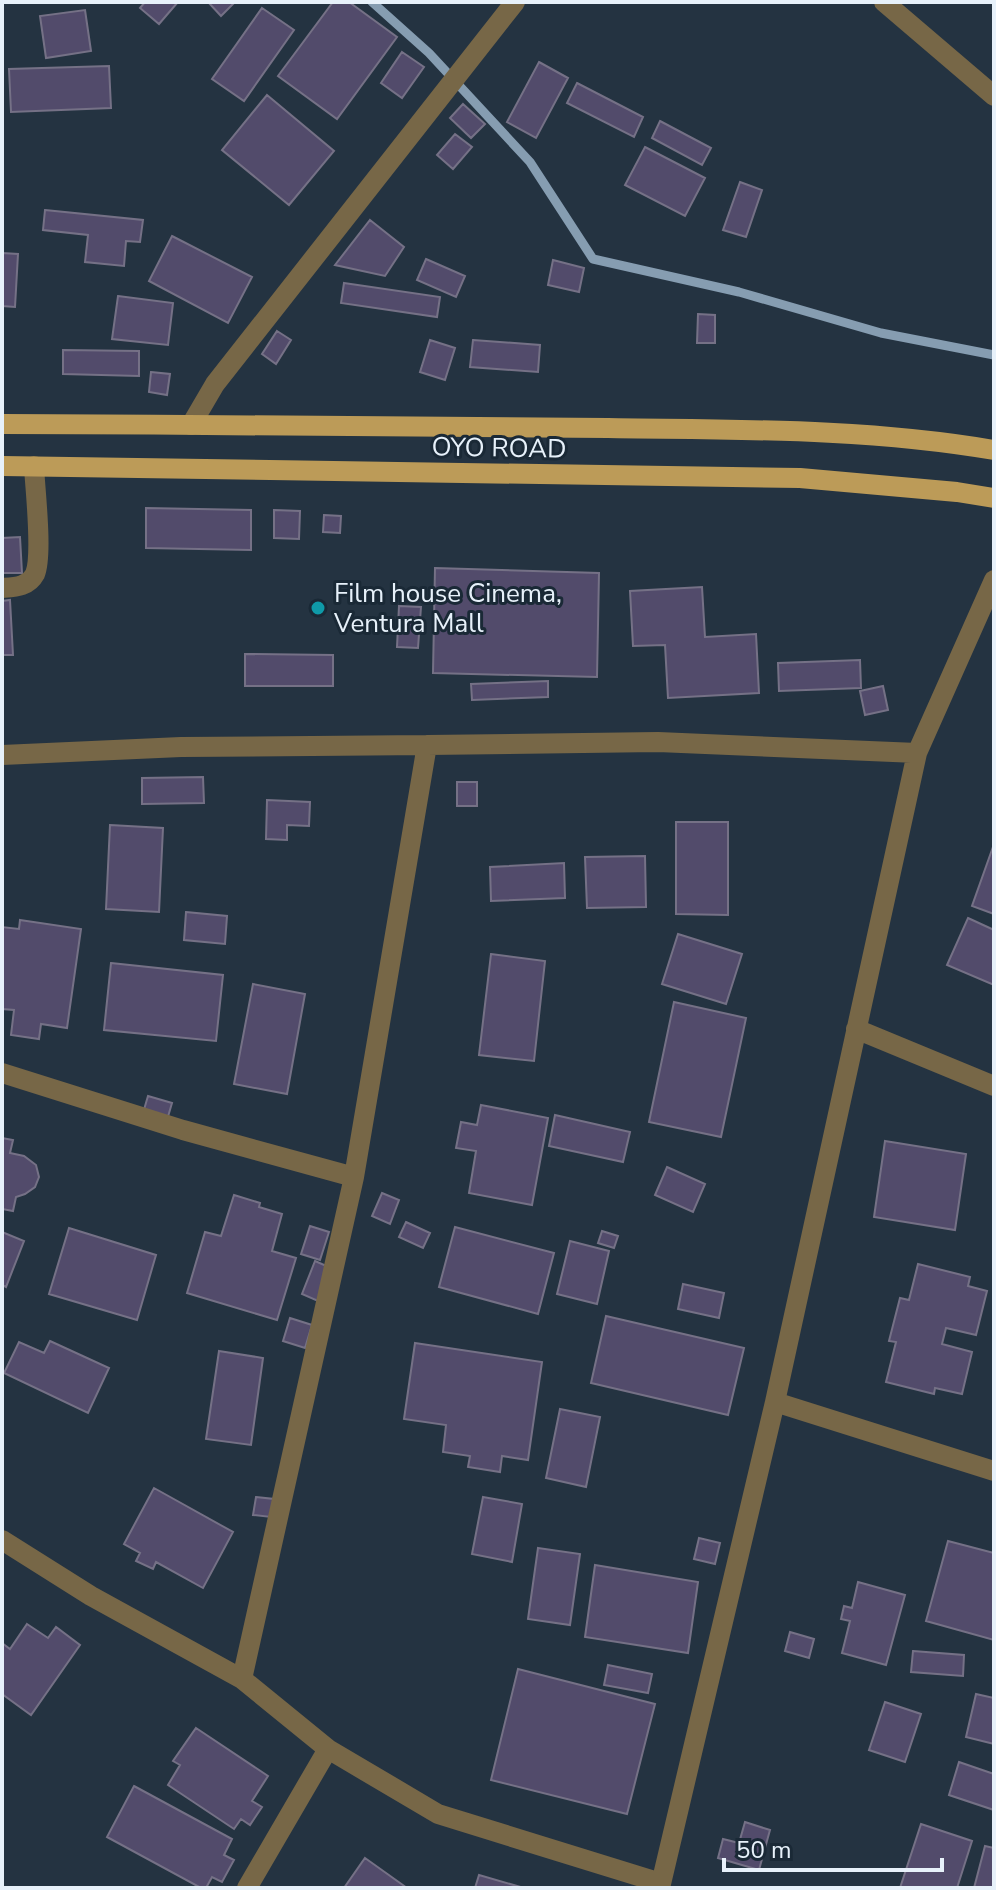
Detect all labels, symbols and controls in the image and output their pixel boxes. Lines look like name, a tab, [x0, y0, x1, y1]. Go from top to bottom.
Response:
street label: OYO ROAD	[431, 429, 567, 467]
place label: Film house Cinema, Ventura Mall	[333, 576, 562, 641]
marker: Film house Cinema, Ventura Mall	[309, 599, 327, 617]
scale bar	[724, 1822, 942, 1872]
text: 50 m	[736, 1834, 792, 1866]

